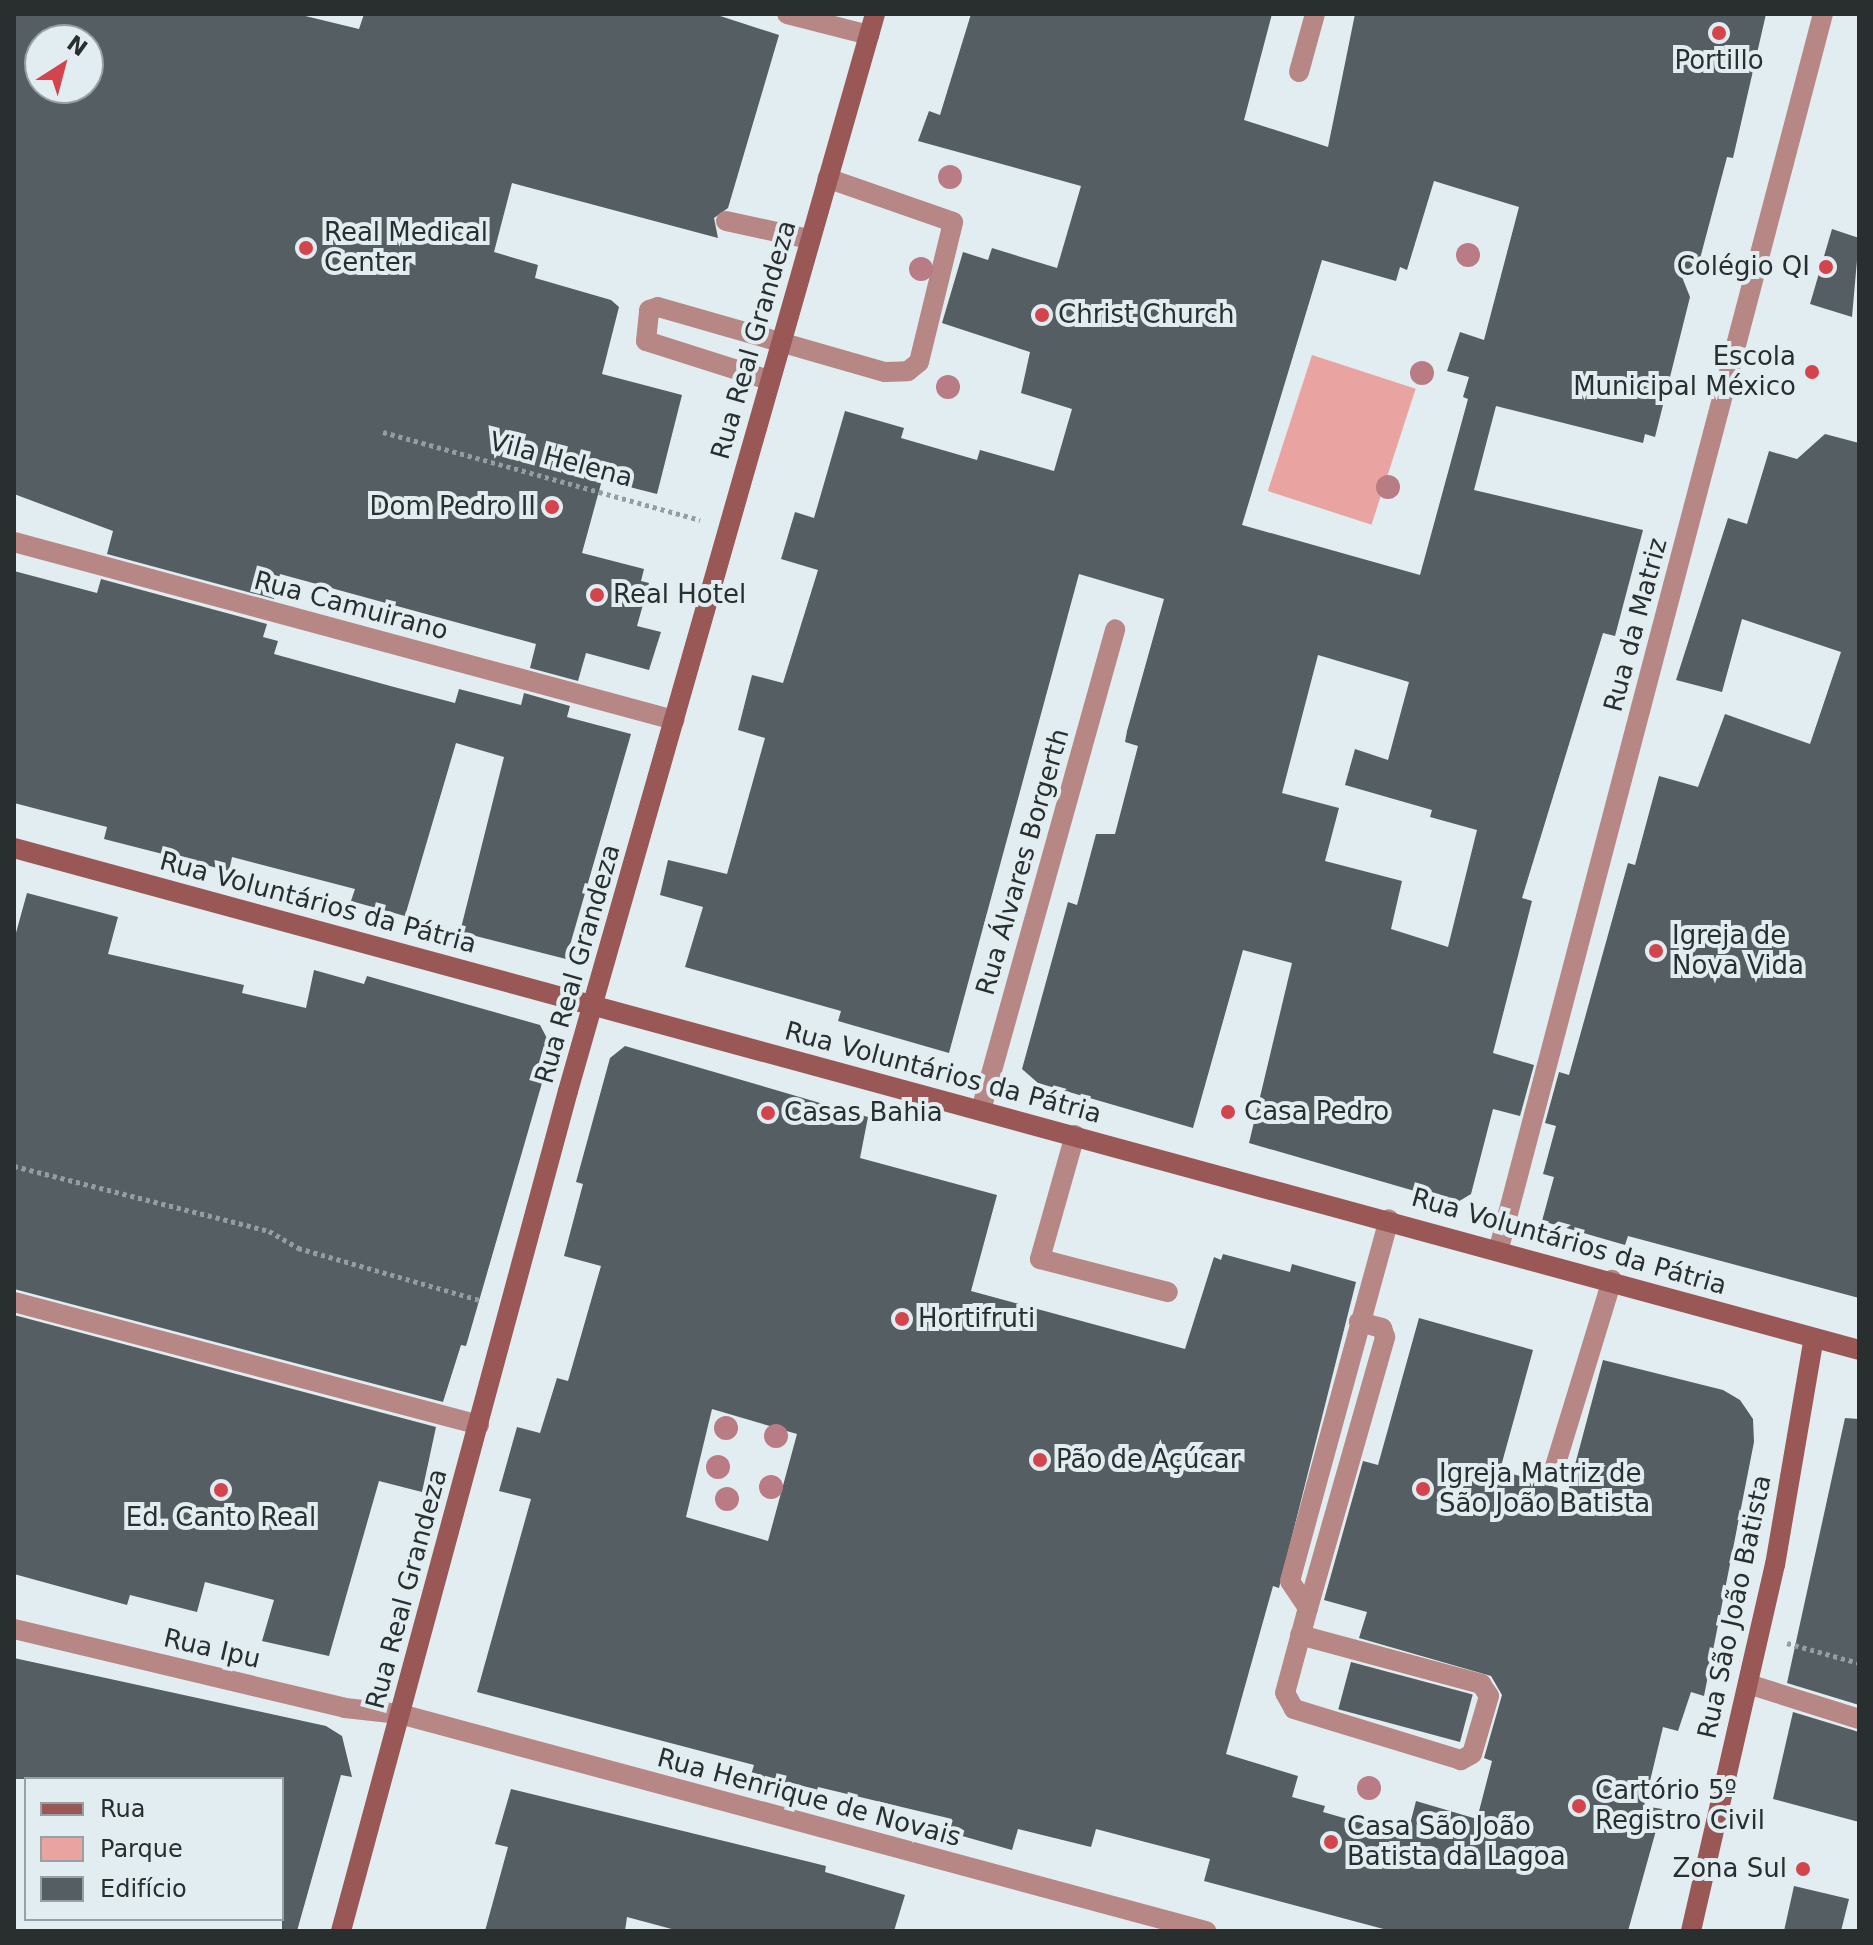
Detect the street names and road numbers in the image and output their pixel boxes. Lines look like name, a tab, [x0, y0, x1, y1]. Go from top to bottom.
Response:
street label: Rua Real Grandeza	[705, 217, 803, 463]
street label: Vila Helena	[486, 426, 636, 494]
street label: Rua da Matriz	[1598, 535, 1674, 715]
street label: Rua Camuirano	[251, 565, 451, 647]
street label: Rua Álvares Borgerth	[970, 725, 1076, 999]
street label: Rua Real Grandeza	[529, 841, 627, 1087]
street label: Rua Voluntários da Pátria	[156, 846, 480, 960]
street label: Rua Voluntários da Pátria	[781, 1016, 1105, 1130]
street label: Rua Voluntários da Pátria	[1408, 1182, 1730, 1302]
street label: Rua Real Grandeza	[360, 1466, 454, 1712]
street label: Rua São João Batista	[1692, 1472, 1778, 1742]
street label: Rua Ipu	[161, 1623, 263, 1675]
street label: Rua Henrique de Novais	[654, 1742, 964, 1854]

